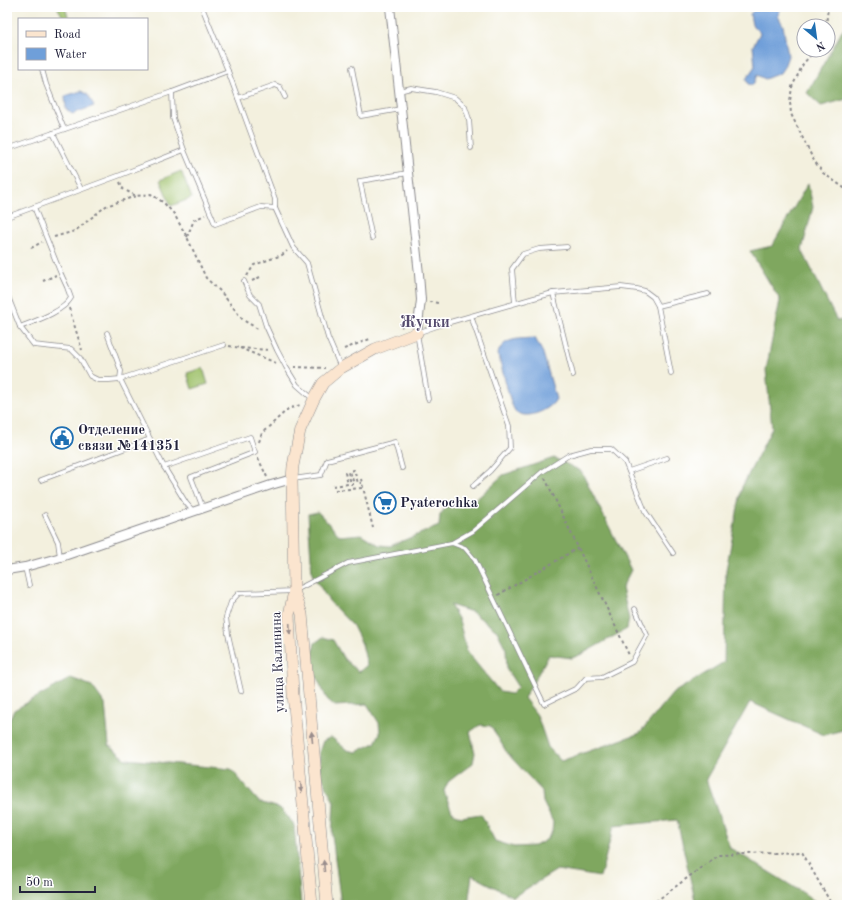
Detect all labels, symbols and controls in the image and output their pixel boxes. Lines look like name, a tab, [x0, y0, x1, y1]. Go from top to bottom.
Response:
legend	[18, 18, 148, 70]
north arrow	[796, 18, 836, 58]
text: Road	[54, 29, 81, 41]
text: N	[813, 39, 826, 53]
text: Water	[54, 49, 87, 61]
district label: Жучки	[400, 315, 450, 331]
place label: Отделение связи №141351	[78, 423, 181, 453]
public building icon: Отделение связи №141351	[49, 425, 75, 451]
supermarket icon: Pyaterochka	[372, 490, 398, 516]
place label: Pyaterochka	[400, 496, 478, 510]
street label: улица Калинина	[269, 611, 287, 713]
one-way arrow	[287, 623, 293, 636]
one-way arrow	[309, 731, 316, 743]
one-way arrow	[298, 781, 305, 793]
one-way arrow	[320, 860, 327, 872]
scale bar	[20, 868, 95, 894]
text: 50 m	[26, 876, 53, 889]

